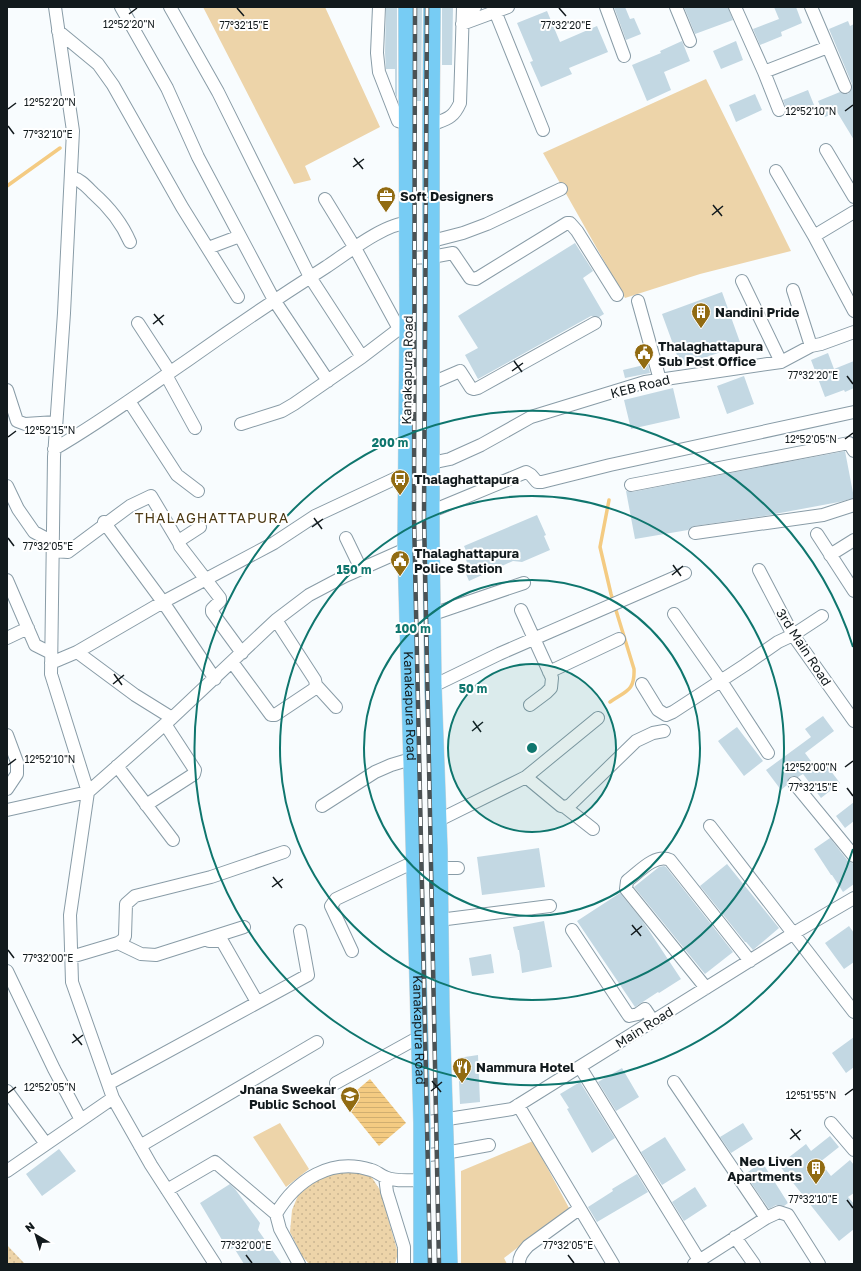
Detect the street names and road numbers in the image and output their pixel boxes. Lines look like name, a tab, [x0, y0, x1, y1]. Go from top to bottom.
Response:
street label: Kanakapura Road	[398, 315, 416, 425]
street label: KEB Road	[609, 371, 671, 401]
street label: 3rd Main Road	[773, 605, 835, 689]
street label: Kanakapura Road	[401, 651, 420, 761]
street label: Kanakapura Road	[410, 975, 429, 1085]
street label: Main Road	[612, 1003, 676, 1051]

